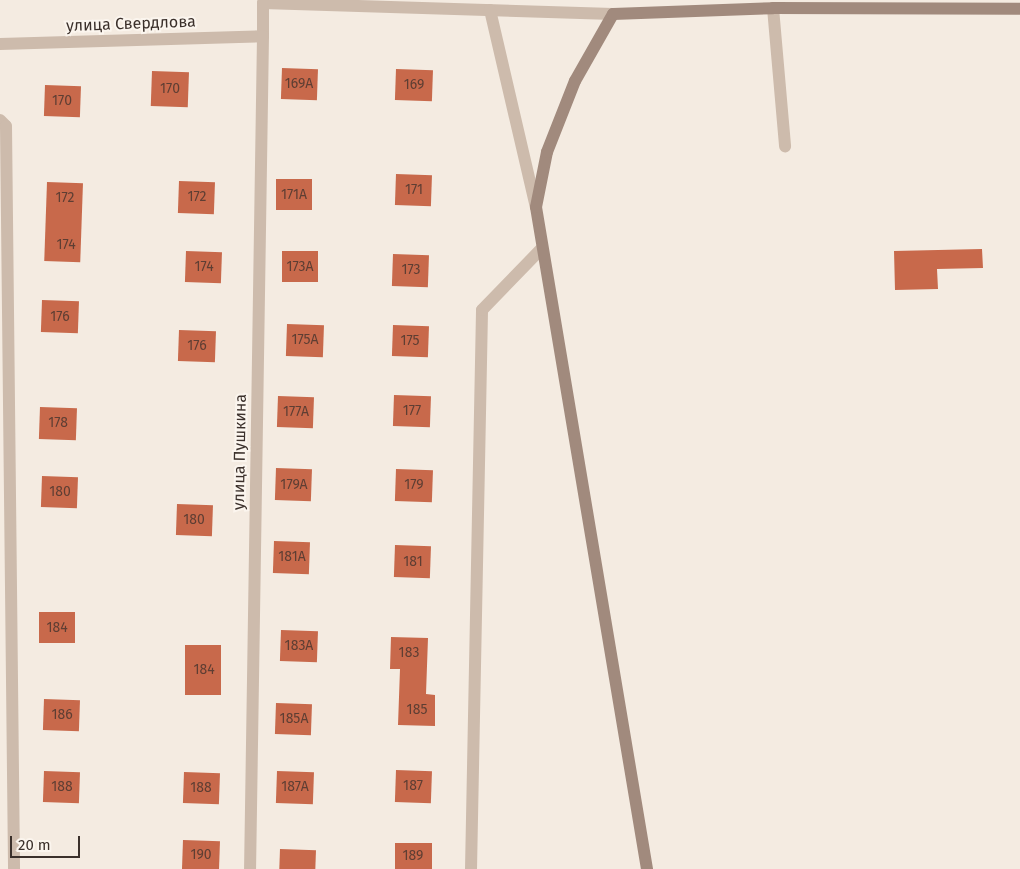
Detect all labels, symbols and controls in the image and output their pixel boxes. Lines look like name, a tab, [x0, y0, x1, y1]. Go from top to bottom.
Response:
street label: улица Свердлова	[66, 12, 196, 36]
house number: 169А	[285, 76, 313, 92]
house number: 169	[404, 77, 424, 93]
house number: 170	[160, 81, 180, 97]
house number: 170	[52, 93, 72, 109]
house number: 171	[405, 182, 423, 198]
house number: 171А	[281, 187, 307, 203]
house number: 172	[188, 189, 206, 205]
house number: 172	[56, 190, 74, 206]
house number: 174	[56, 237, 76, 253]
house number: 174	[194, 259, 214, 275]
house number: 173А	[286, 259, 314, 275]
house number: 173	[401, 262, 421, 278]
house number: 176	[50, 309, 70, 325]
house number: 175А	[291, 332, 319, 348]
house number: 175	[400, 333, 420, 349]
house number: 176	[187, 338, 207, 354]
street label: улица Пушкина	[229, 394, 251, 510]
house number: 177	[403, 403, 421, 419]
house number: 177А	[283, 404, 309, 420]
house number: 178	[48, 415, 68, 431]
house number: 179А	[280, 477, 308, 493]
house number: 179	[404, 477, 424, 493]
house number: 180	[49, 484, 71, 500]
house number: 180	[183, 512, 205, 528]
house number: 181А	[278, 549, 306, 565]
house number: 181	[403, 554, 423, 570]
house number: 184	[46, 620, 68, 636]
house number: 183А	[285, 638, 313, 654]
house number: 183	[399, 645, 419, 661]
house number: 184	[193, 662, 215, 678]
house number: 185	[407, 702, 427, 718]
house number: 186	[51, 707, 73, 723]
house number: 185А	[280, 711, 308, 727]
house number: 187	[403, 778, 423, 794]
house number: 188	[51, 779, 73, 795]
house number: 187А	[281, 779, 309, 795]
house number: 188	[190, 780, 212, 796]
scale bar	[12, 826, 82, 858]
text: 20 m	[18, 836, 51, 854]
house number: 190	[190, 847, 212, 863]
house number: 189	[403, 848, 423, 864]

